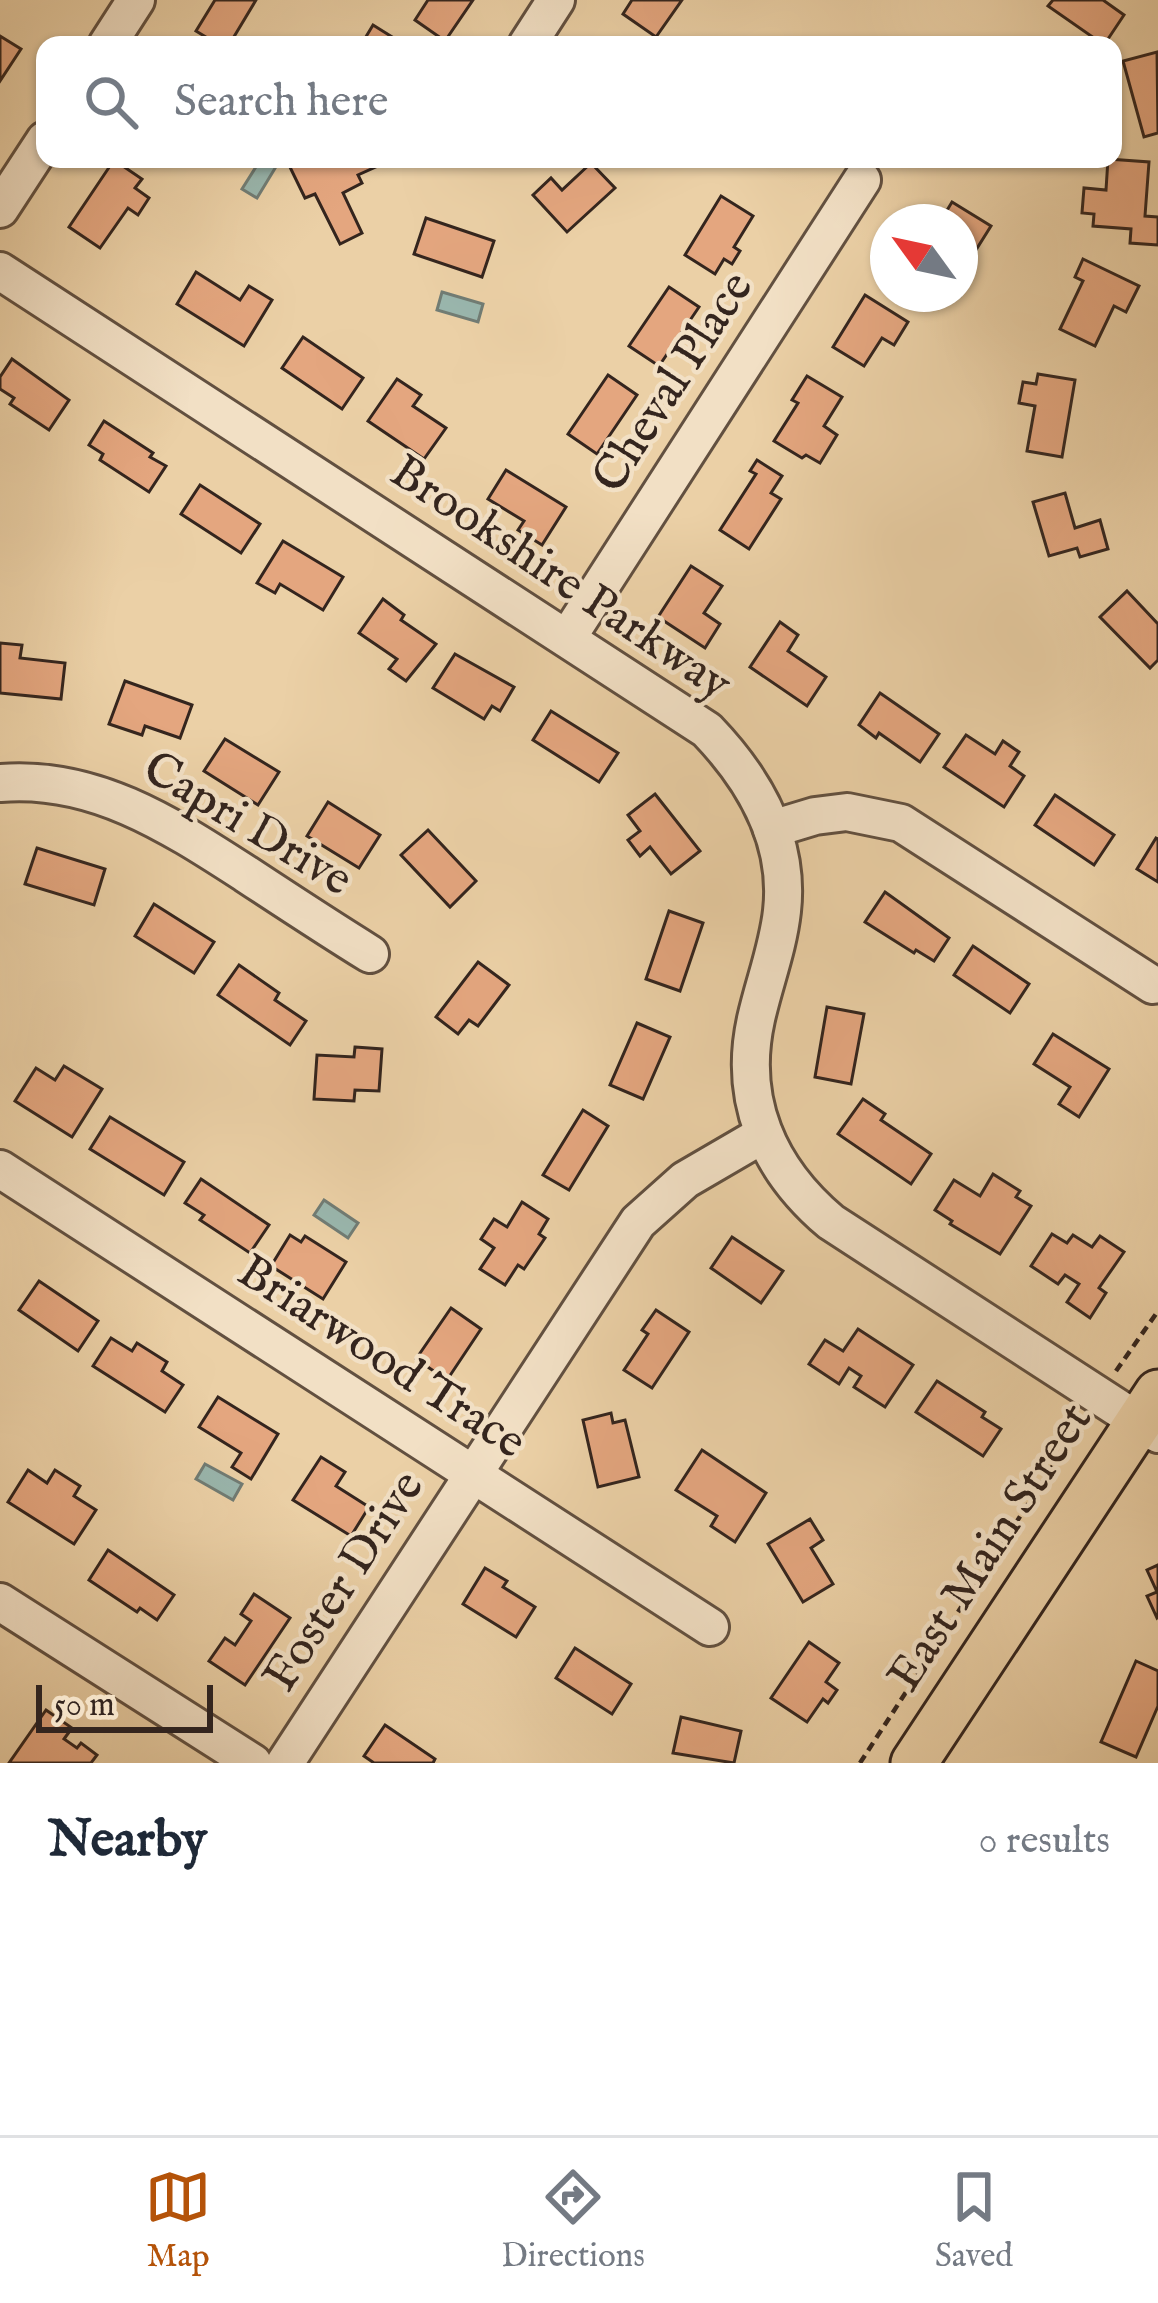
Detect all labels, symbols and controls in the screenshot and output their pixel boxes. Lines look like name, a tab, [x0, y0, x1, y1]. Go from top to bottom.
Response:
search box	[36, 36, 1122, 168]
icon: search	[78, 69, 144, 135]
text: Search here	[174, 74, 388, 131]
north arrow	[870, 204, 978, 312]
street label: Cheval Place	[580, 261, 768, 505]
street label: Brookshire Parkway	[378, 443, 742, 715]
street label: Capri Drive	[131, 739, 363, 911]
street label: Briarwood Trace	[225, 1242, 537, 1474]
street label: East Main Street	[875, 1393, 1107, 1703]
street label: Foster Drive	[251, 1460, 439, 1704]
scale bar	[36, 1679, 213, 1732]
text: 50 m	[54, 1685, 115, 1727]
text: Nearby	[48, 1809, 207, 1874]
text: 0 results	[978, 1817, 1110, 1866]
tab: Map	[145, 2164, 211, 2278]
tab: Directions	[501, 2164, 645, 2278]
tab: Saved	[935, 2164, 1013, 2278]

